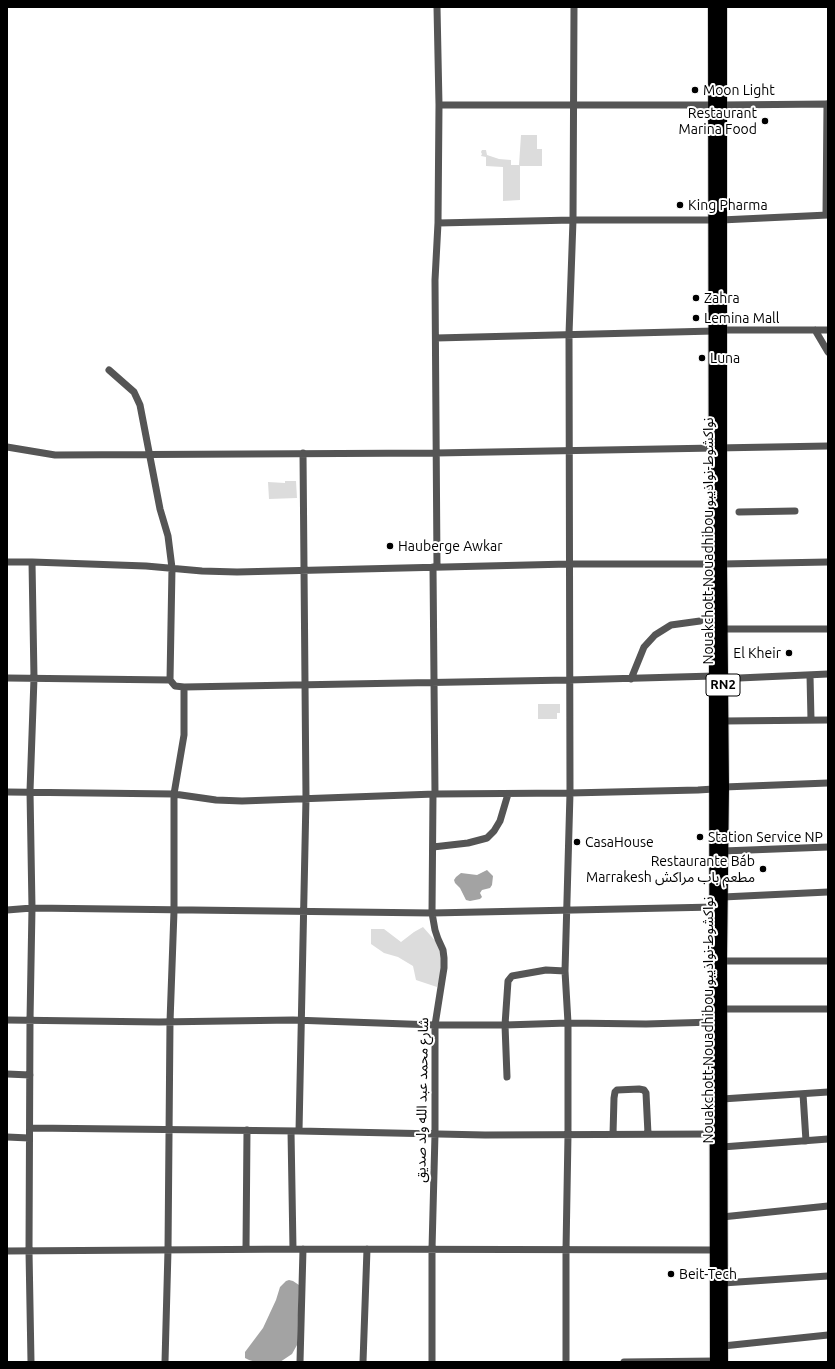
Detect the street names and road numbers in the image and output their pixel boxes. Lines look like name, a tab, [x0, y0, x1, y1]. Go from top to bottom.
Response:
street label: Nouakchott-Nouadhibou نواكشوط-نواذيبو	[700, 417, 716, 665]
road number: RN2	[706, 674, 740, 696]
street label: Nouakchott-Nouadhibou نواكشوط-نواذيبو	[700, 896, 716, 1144]
street label: شارع محمد عبد الله ولد صديق	[412, 1017, 432, 1183]

